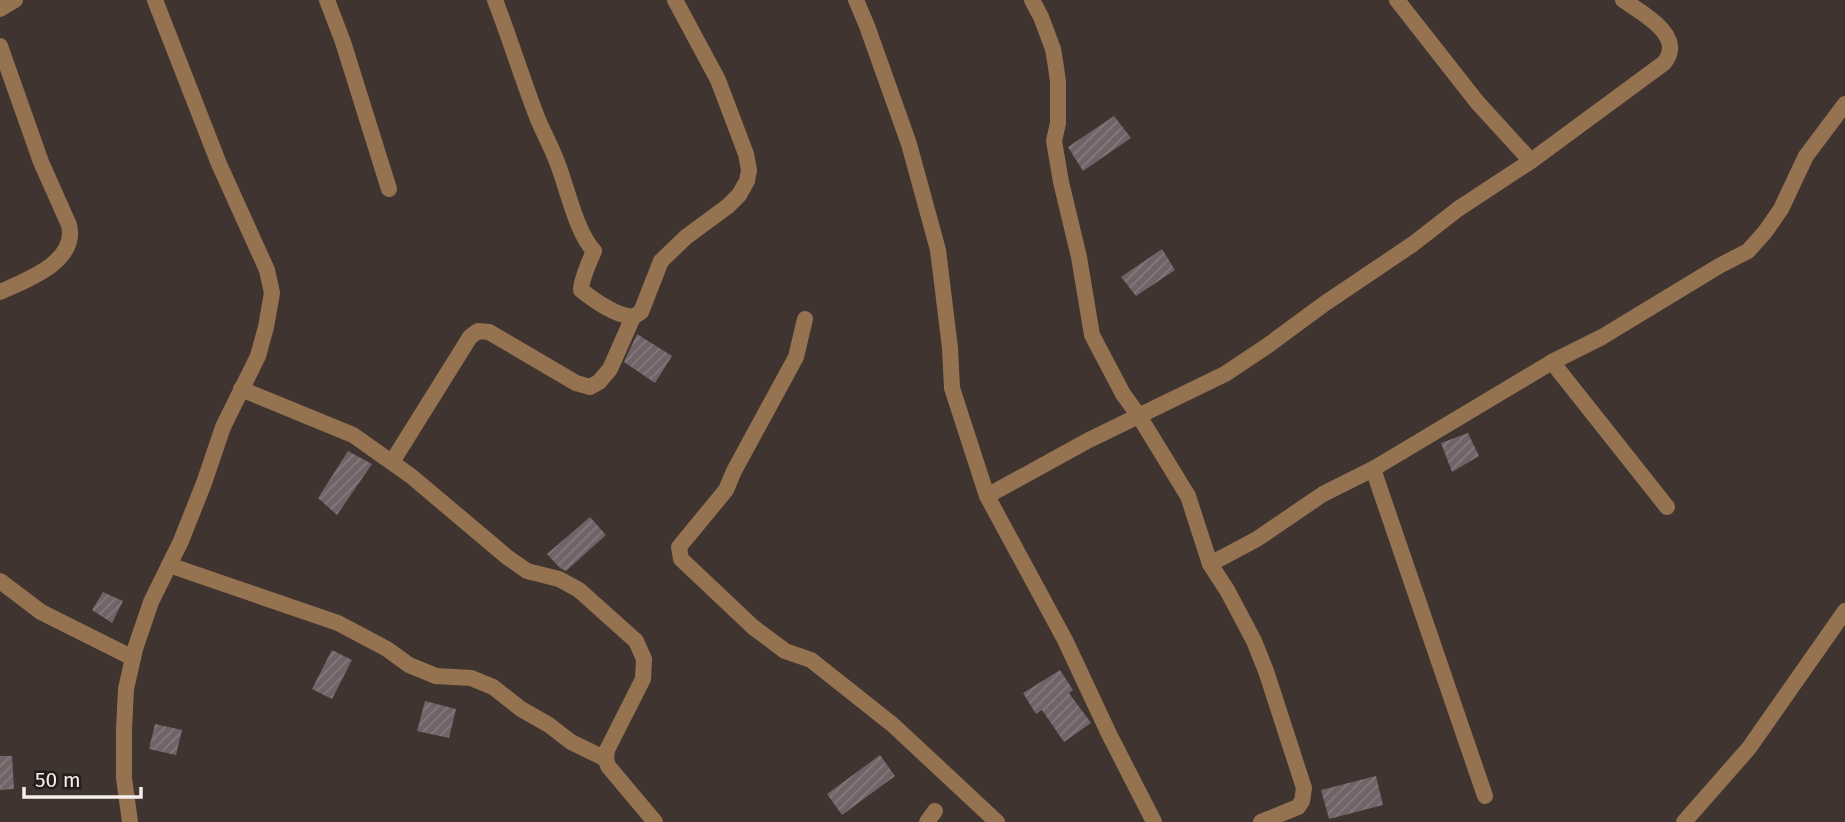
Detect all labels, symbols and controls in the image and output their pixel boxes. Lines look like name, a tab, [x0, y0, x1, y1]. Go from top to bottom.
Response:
scale bar	[24, 756, 142, 800]
text: 50 m	[35, 767, 81, 793]

